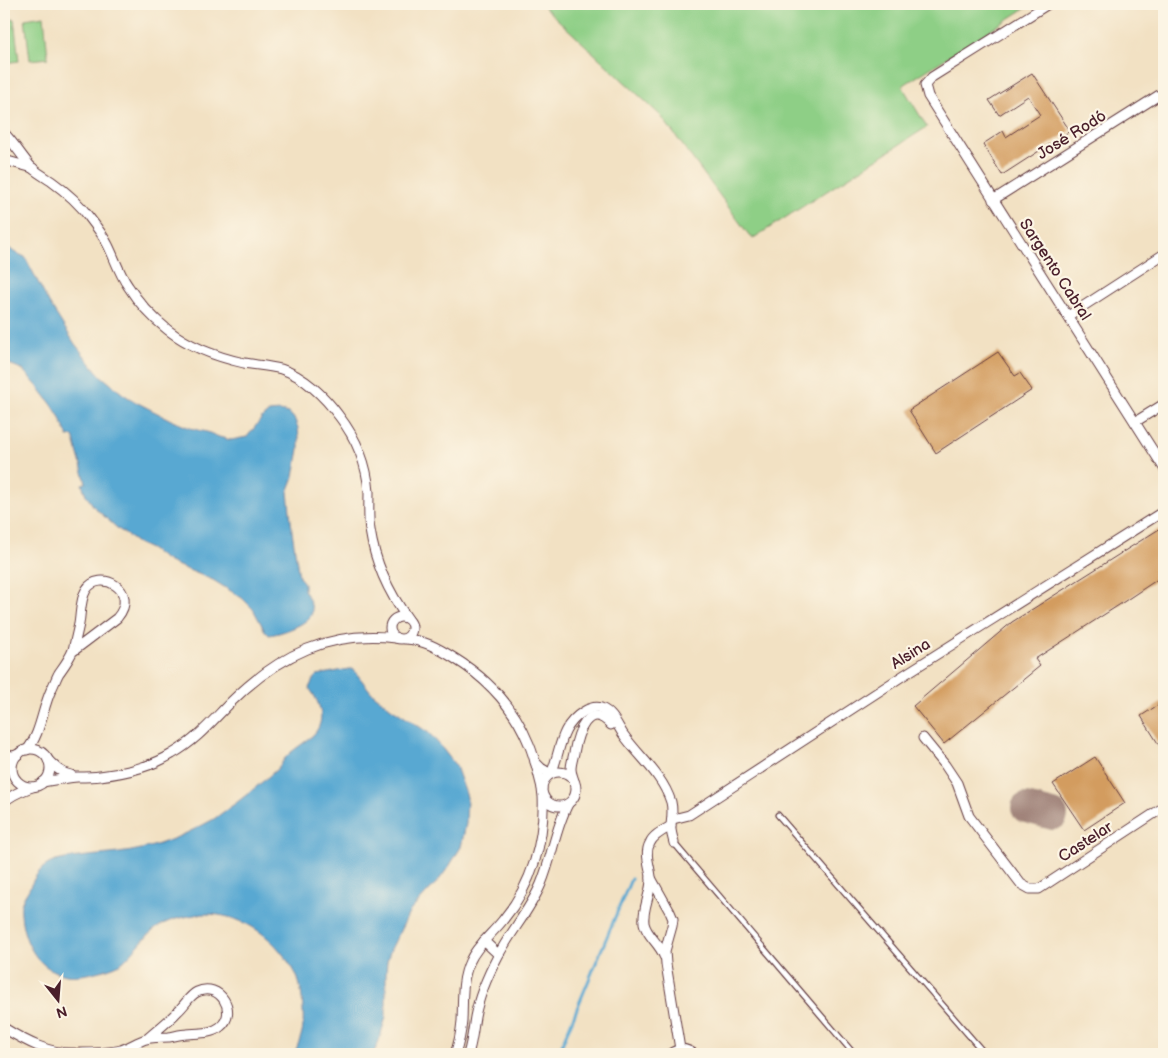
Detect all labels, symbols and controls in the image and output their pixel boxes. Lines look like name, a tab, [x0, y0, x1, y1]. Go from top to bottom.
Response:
street label: José Rodó	[1034, 107, 1110, 164]
street label: Sargento Cabral	[1015, 215, 1095, 324]
street label: Alsina	[887, 635, 934, 674]
street label: Castelar	[1055, 818, 1117, 867]
north arrow	[32, 976, 82, 1026]
text: N	[54, 1002, 69, 1022]

